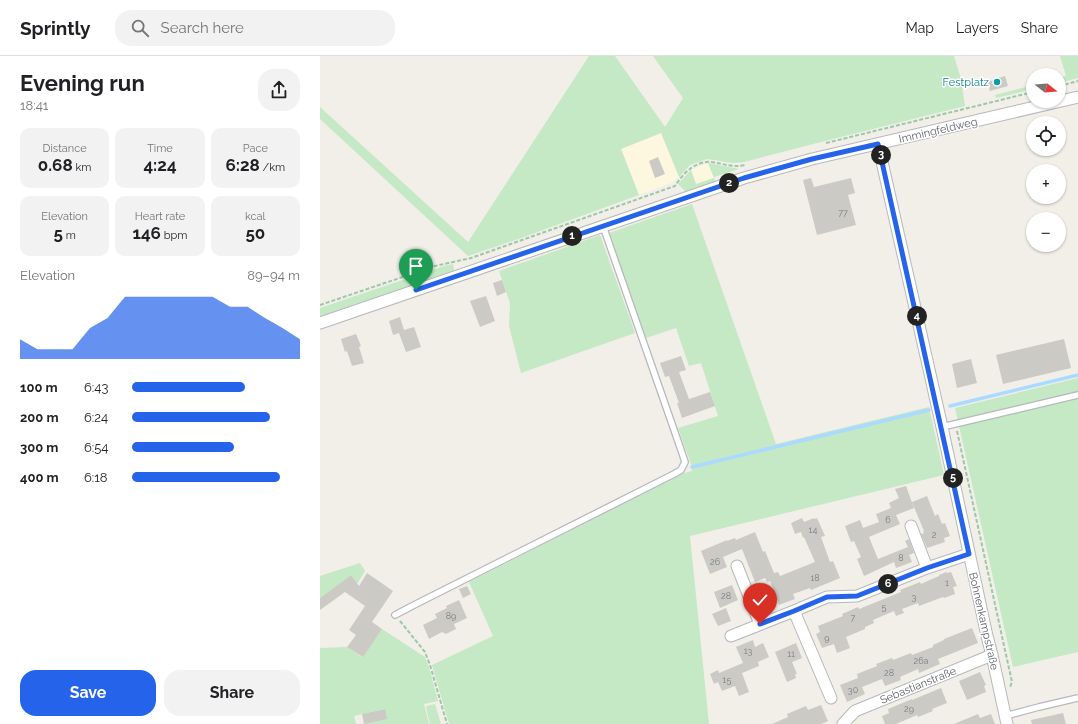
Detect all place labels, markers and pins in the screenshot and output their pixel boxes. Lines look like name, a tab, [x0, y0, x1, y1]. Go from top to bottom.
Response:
place label: Festplatz	[943, 76, 990, 89]
marker: Festplatz	[992, 77, 1002, 87]
pin: 3	[871, 145, 891, 165]
pin: 2	[719, 173, 739, 193]
pin: 1	[562, 226, 582, 246]
pin	[399, 249, 433, 290]
pin: 4	[907, 306, 927, 326]
pin: 5	[943, 468, 963, 488]
pin: 6	[878, 574, 898, 594]
pin	[743, 583, 777, 624]

